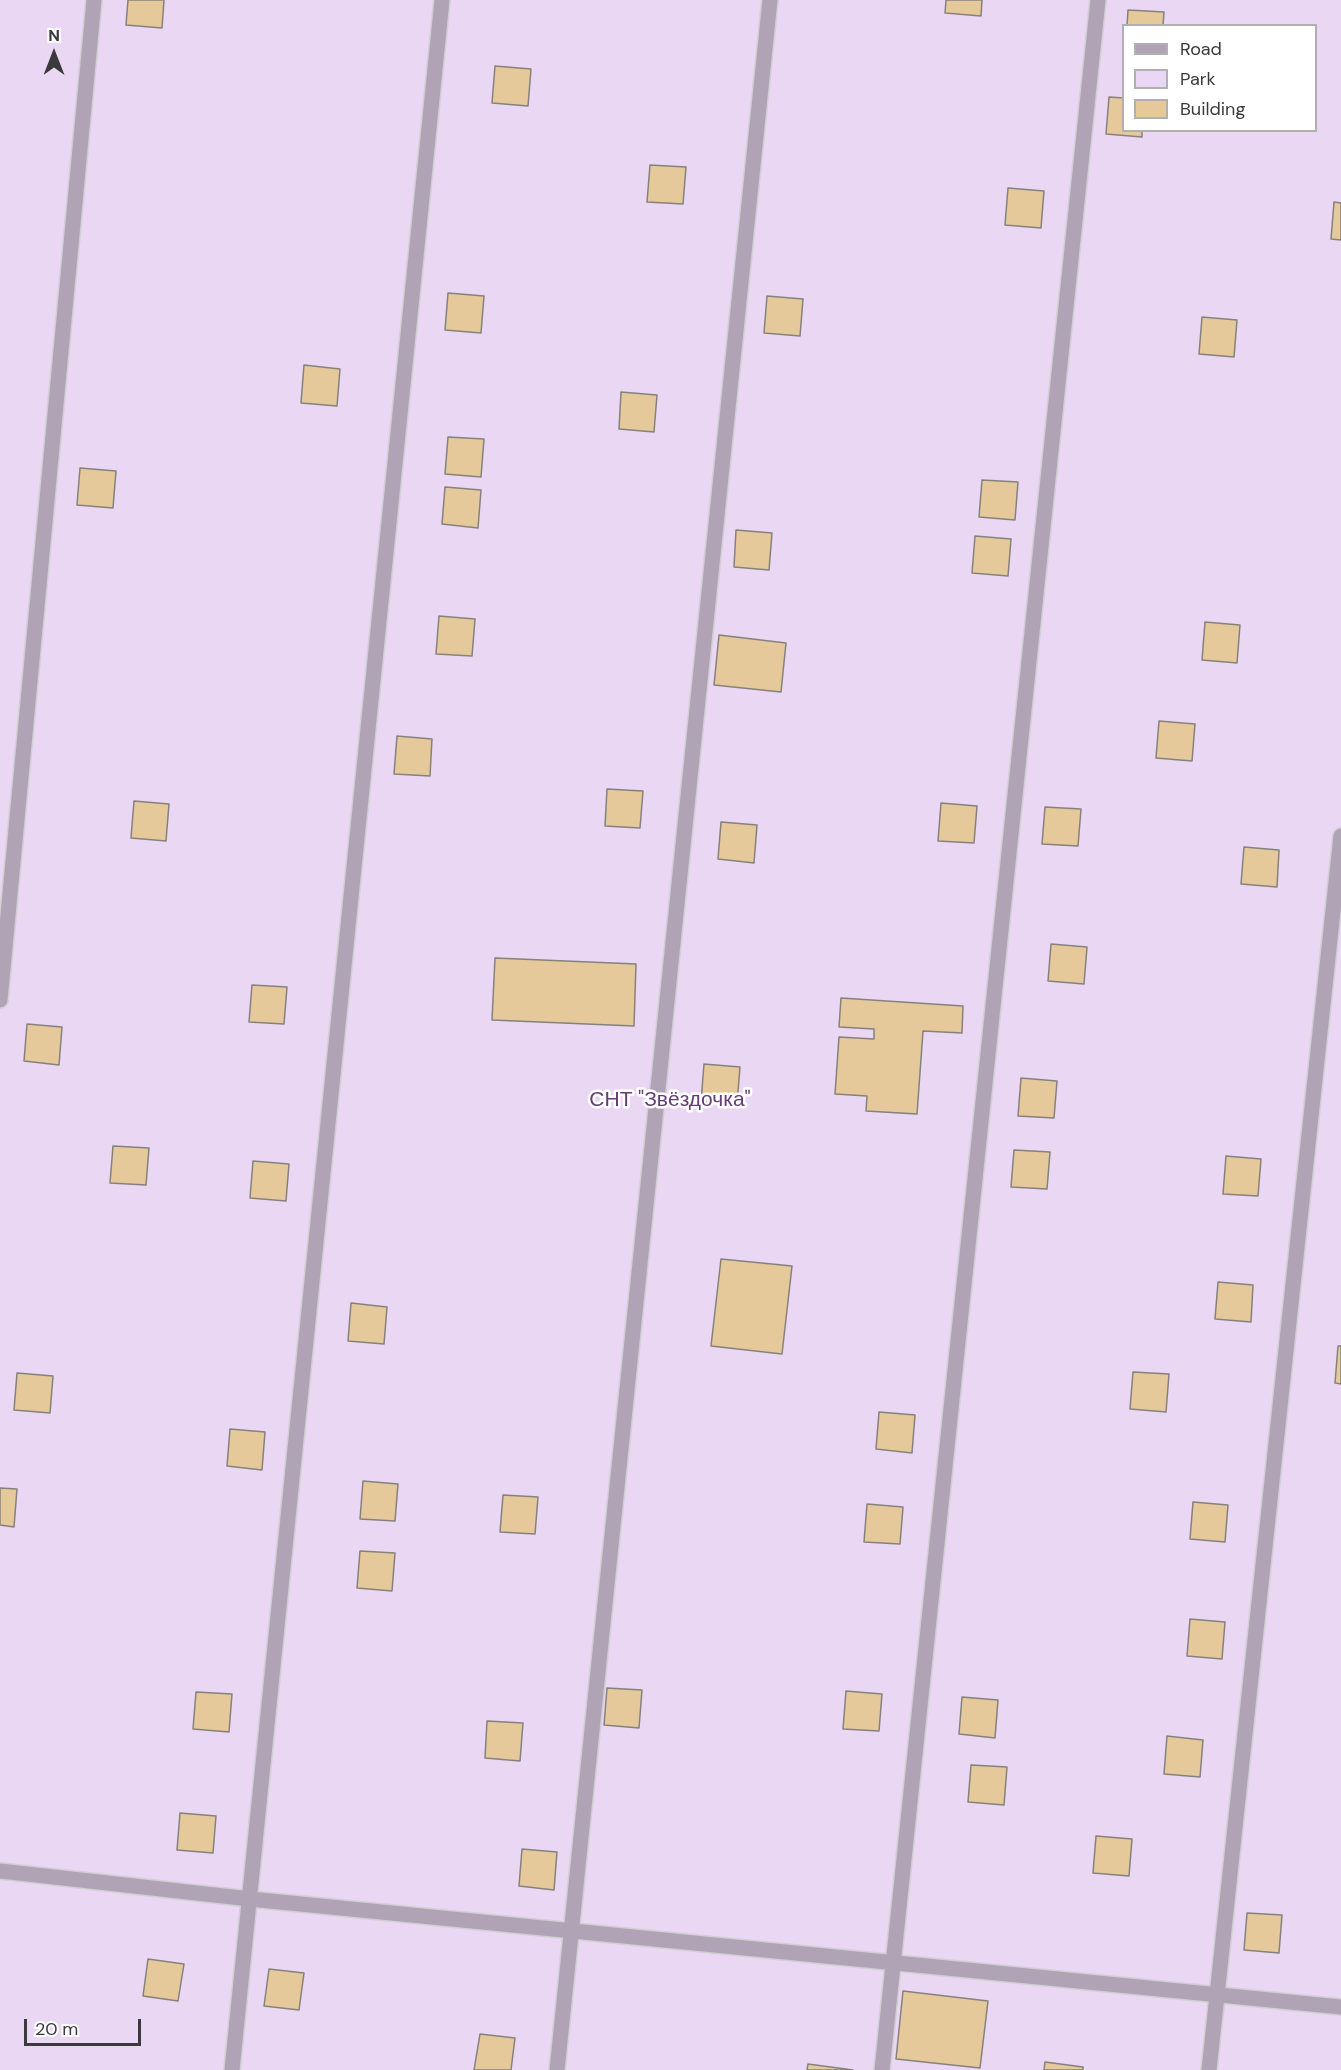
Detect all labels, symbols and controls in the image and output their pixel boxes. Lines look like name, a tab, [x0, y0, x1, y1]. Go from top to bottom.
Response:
north arrow	[24, 24, 84, 84]
legend	[1122, 24, 1317, 132]
text: N	[48, 25, 60, 46]
text: Road	[1180, 37, 1222, 61]
text: Park	[1180, 67, 1216, 91]
text: Building	[1180, 97, 1245, 121]
park label: СНТ "Звёздочка"	[589, 1087, 751, 1113]
scale bar	[27, 2007, 144, 2045]
text: 20 m	[35, 2017, 78, 2041]

